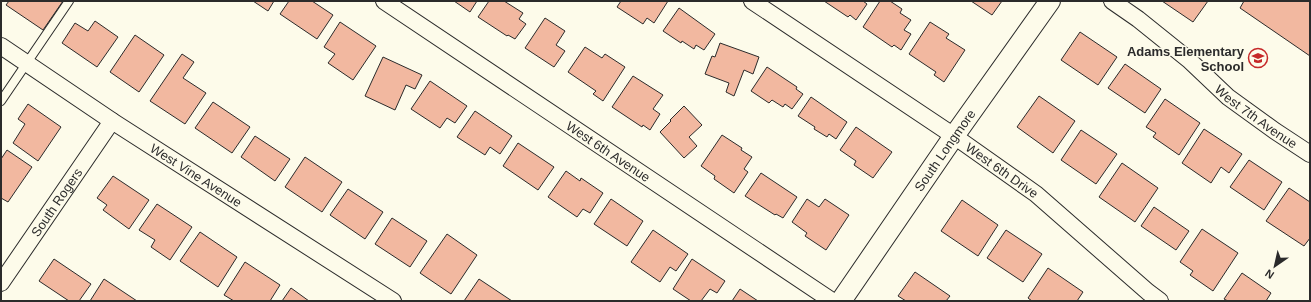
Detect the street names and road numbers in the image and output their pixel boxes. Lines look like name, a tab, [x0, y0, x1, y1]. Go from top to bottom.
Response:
street label: West 7th Avenue	[1212, 81, 1300, 151]
street label: South Longmore	[911, 106, 978, 194]
street label: West 6th Avenue	[563, 118, 653, 185]
street label: West 6th Drive	[963, 139, 1041, 201]
street label: West Vine Avenue	[148, 140, 245, 210]
street label: South Rogers	[28, 165, 85, 239]

